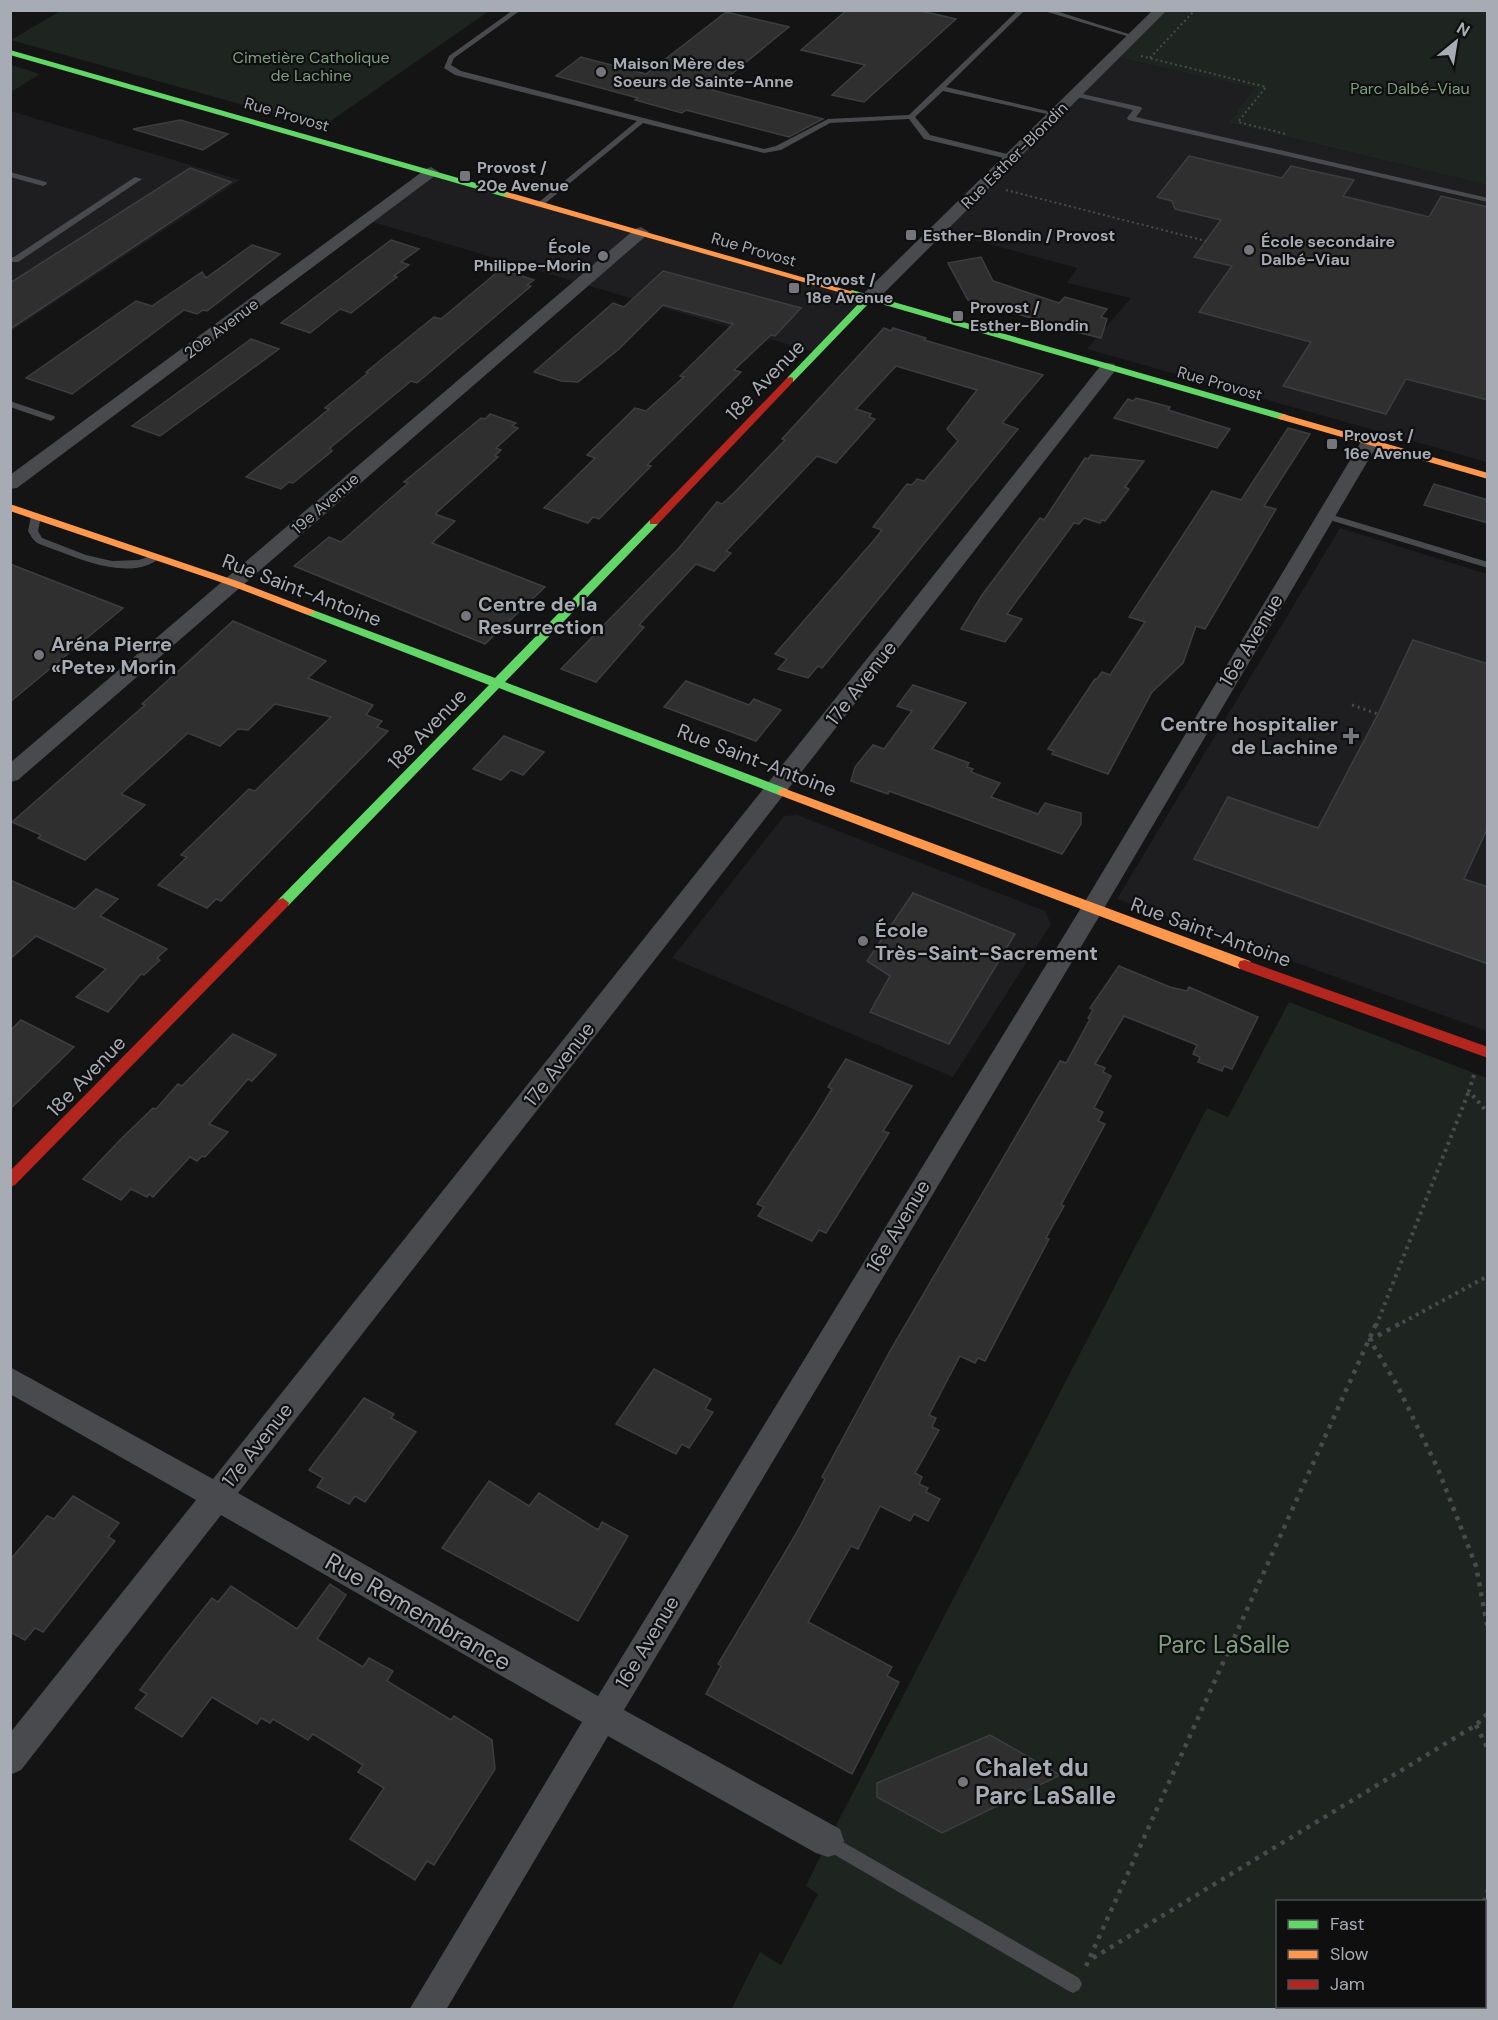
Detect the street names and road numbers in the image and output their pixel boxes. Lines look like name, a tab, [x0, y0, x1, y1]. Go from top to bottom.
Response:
street label: Rue Provost	[242, 92, 332, 137]
street label: Rue Esther-Blondin	[956, 97, 1072, 213]
street label: Rue Provost	[709, 227, 799, 272]
street label: 20e Avenue	[180, 294, 263, 363]
street label: 18e Avenue	[720, 334, 810, 426]
street label: Rue Provost	[1175, 361, 1265, 406]
street label: 19e Avenue	[287, 468, 363, 538]
street label: Rue Saint-Antoine	[219, 548, 385, 632]
street label: 16e Avenue	[1213, 589, 1289, 691]
street label: 17e Avenue	[820, 635, 902, 731]
street label: 18e Avenue	[382, 683, 472, 775]
street label: Rue Saint-Antoine	[674, 718, 840, 802]
street label: Rue Saint-Antoine	[1127, 891, 1295, 973]
street label: 17e Avenue	[518, 1016, 600, 1112]
street label: 18e Avenue	[41, 1030, 131, 1122]
street label: 16e Avenue	[860, 1175, 936, 1277]
street label: 17e Avenue	[216, 1397, 298, 1493]
street label: Rue Remembrance	[320, 1546, 517, 1677]
street label: 16e Avenue	[609, 1591, 685, 1693]

